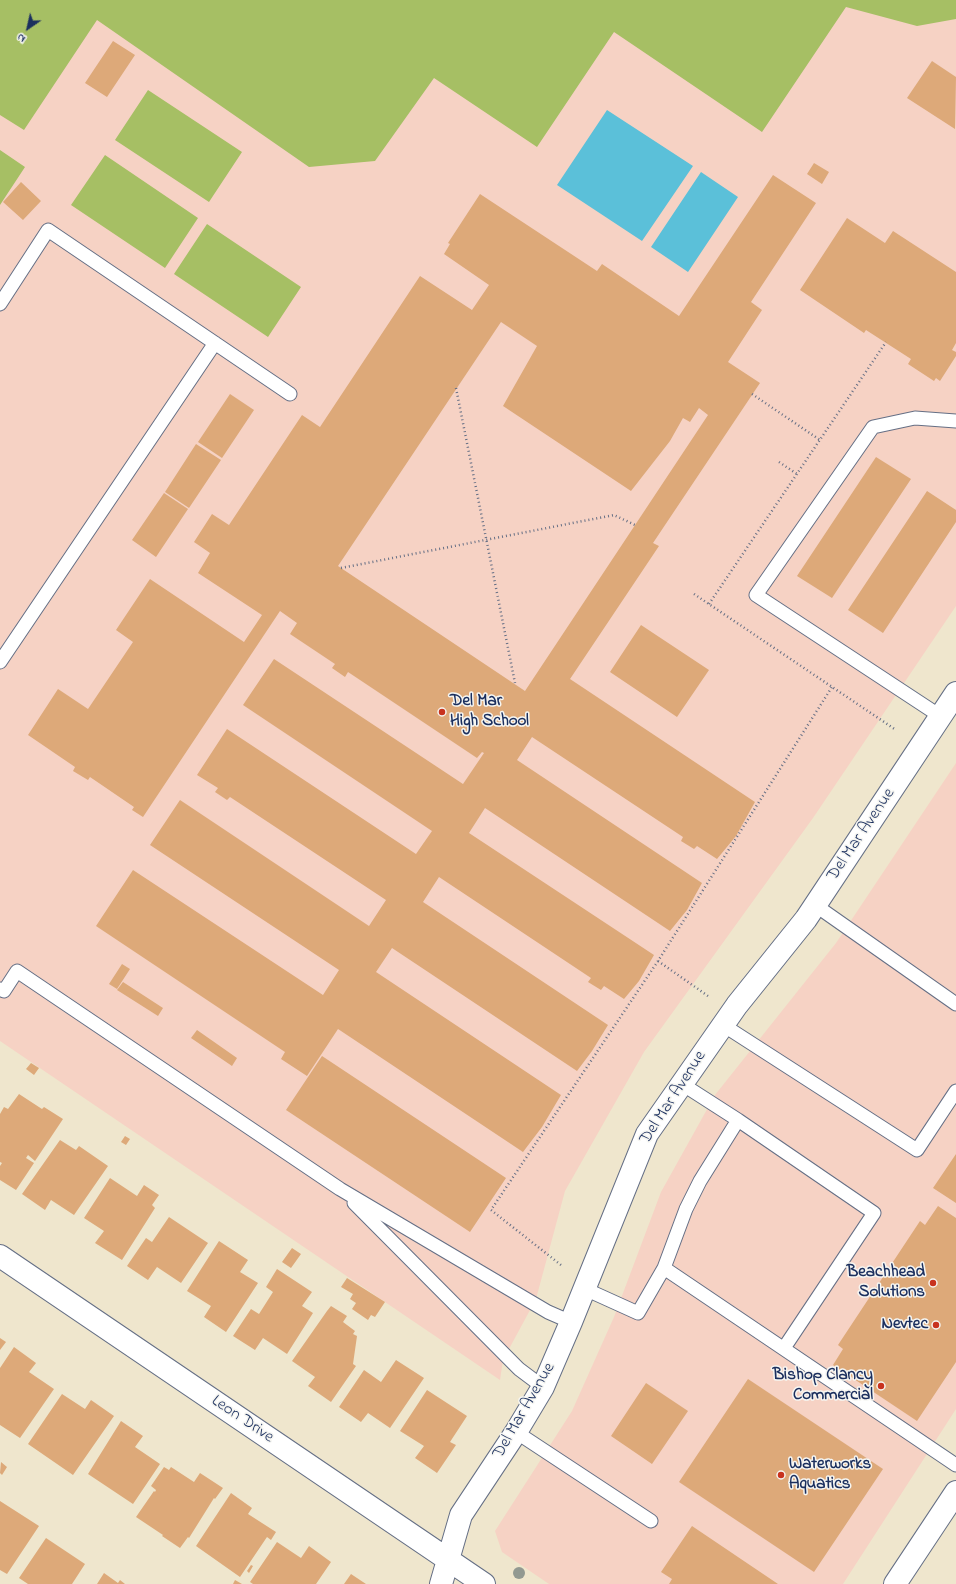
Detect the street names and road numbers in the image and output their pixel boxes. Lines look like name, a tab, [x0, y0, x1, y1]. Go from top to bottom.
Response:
street label: Del Mar Avenue	[824, 785, 900, 885]
street label: Del Mar Avenue	[636, 1048, 712, 1148]
street label: Del Mar Avenue	[489, 1360, 561, 1462]
street label: Leon Drive	[207, 1392, 277, 1448]

